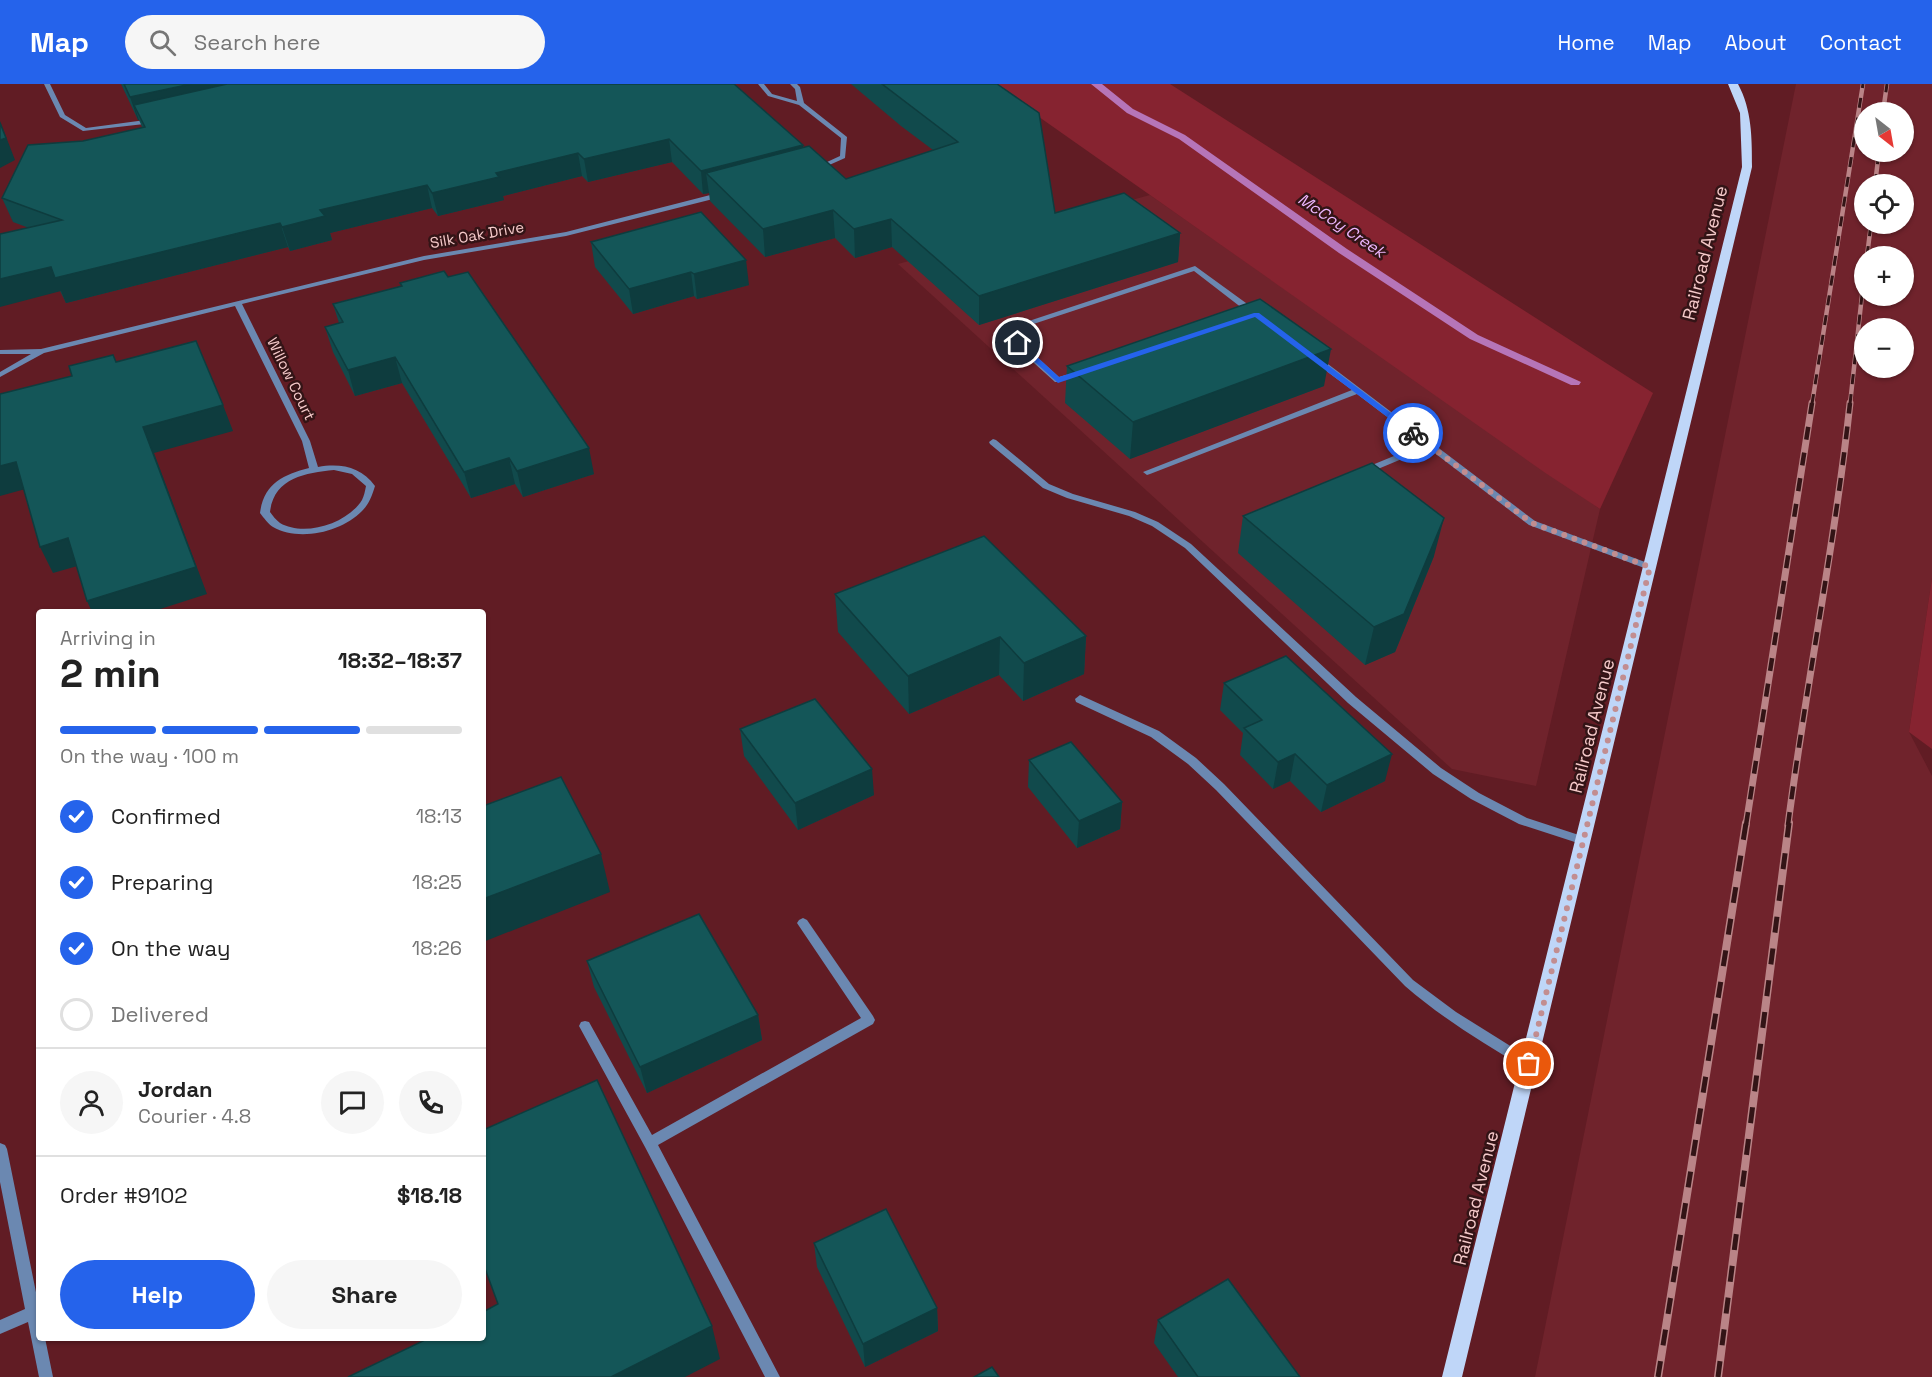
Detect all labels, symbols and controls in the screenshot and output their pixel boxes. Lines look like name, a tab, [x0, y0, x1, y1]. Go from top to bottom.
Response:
search box	[125, 15, 545, 69]
text: Map	[30, 24, 89, 60]
icon: search	[146, 26, 179, 59]
text: Search here	[194, 28, 321, 56]
text: Home	[1557, 29, 1615, 56]
text: Map	[1648, 29, 1692, 56]
text: About	[1725, 29, 1787, 56]
text: Contact	[1820, 29, 1902, 56]
north arrow	[1854, 102, 1914, 162]
map controls	[1854, 102, 1914, 378]
button: locate	[1854, 174, 1914, 234]
street label: Railroad Avenue	[1677, 183, 1732, 323]
water label: McCoy Creek	[1294, 188, 1391, 264]
street label: Silk Oak Drive	[428, 217, 525, 252]
button: +	[1854, 246, 1914, 306]
pin	[992, 317, 1043, 368]
button: −	[1854, 318, 1914, 378]
icon: home	[1001, 326, 1034, 359]
street label: Willow Court	[263, 334, 320, 423]
courier	[1383, 403, 1443, 463]
icon: bike	[1397, 417, 1430, 450]
text: Arriving in	[60, 625, 156, 651]
text: 18:32–18:37	[338, 646, 462, 674]
text: 2 min	[60, 649, 161, 698]
street label: Railroad Avenue	[1564, 656, 1619, 796]
text: On the way · 100 m	[60, 743, 239, 769]
icon: check	[60, 800, 93, 833]
text: Confirmed	[111, 802, 221, 830]
text: 18:13	[416, 803, 462, 829]
icon: check	[60, 866, 93, 899]
text: Preparing	[111, 868, 213, 896]
text: 18:25	[412, 869, 462, 895]
icon: check	[60, 932, 93, 965]
text: On the way	[111, 934, 230, 962]
text: 18:26	[412, 935, 462, 961]
text: Delivered	[111, 1000, 209, 1028]
pin	[1503, 1038, 1554, 1089]
icon: bag	[1512, 1047, 1545, 1080]
button: person	[60, 1071, 123, 1134]
button: chat	[321, 1071, 384, 1134]
button: phone	[399, 1071, 462, 1134]
text: Jordan	[138, 1075, 213, 1103]
text: Courier · 4.8	[138, 1103, 251, 1129]
street label: Railroad Avenue	[1448, 1128, 1503, 1268]
text: Order #9102	[60, 1181, 188, 1209]
text: $18.18	[397, 1181, 462, 1209]
button: Help	[60, 1260, 255, 1329]
button: Share	[267, 1260, 462, 1329]

